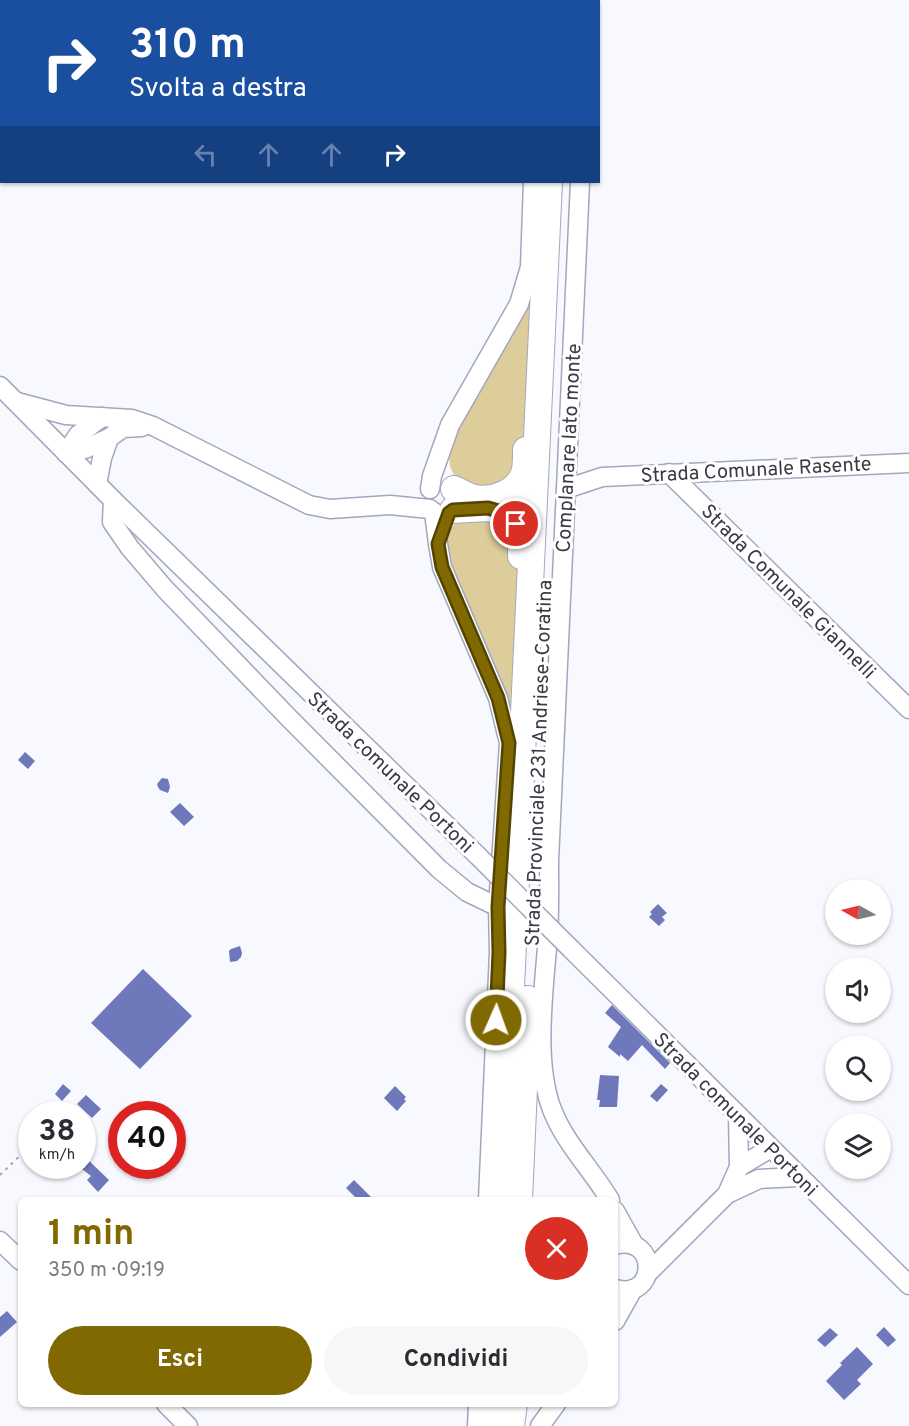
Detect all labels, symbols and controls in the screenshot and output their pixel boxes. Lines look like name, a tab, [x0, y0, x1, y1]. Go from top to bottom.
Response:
text: 310 m	[129, 20, 246, 73]
icon: right	[30, 24, 108, 102]
text: Svolta a destra	[129, 72, 307, 106]
icon: left	[189, 138, 222, 171]
icon: ahead	[252, 138, 285, 171]
icon: ahead	[315, 138, 348, 171]
icon: right	[378, 138, 411, 171]
street label: Complanare lato monte	[552, 343, 588, 553]
street label: Strada Comunale Rasente	[640, 452, 872, 490]
pin	[490, 498, 541, 549]
street label: Strada Comunale Giannelli	[695, 499, 881, 685]
icon: arrive	[499, 507, 532, 540]
street label: Strada Provinciale 231 Andriese-Coratina	[521, 579, 559, 947]
street label: Strada comunale Portoni	[301, 687, 478, 860]
north arrow	[825, 879, 891, 945]
map controls	[825, 879, 891, 1179]
button: sound	[825, 957, 891, 1023]
position arrow	[464, 988, 528, 1052]
street label: Strada comunale Portoni	[647, 1028, 822, 1203]
button: search	[825, 1035, 891, 1101]
speed limit sign: 40	[108, 1101, 186, 1179]
button: layers	[825, 1113, 891, 1179]
text: 38	[39, 1114, 75, 1151]
text: km/h	[39, 1146, 75, 1165]
text: 1 min	[48, 1212, 134, 1258]
button: close	[525, 1217, 588, 1280]
text: 350 m · 09:19	[48, 1258, 165, 1284]
button: Esci	[48, 1326, 312, 1395]
button: Condividi	[324, 1326, 588, 1395]

